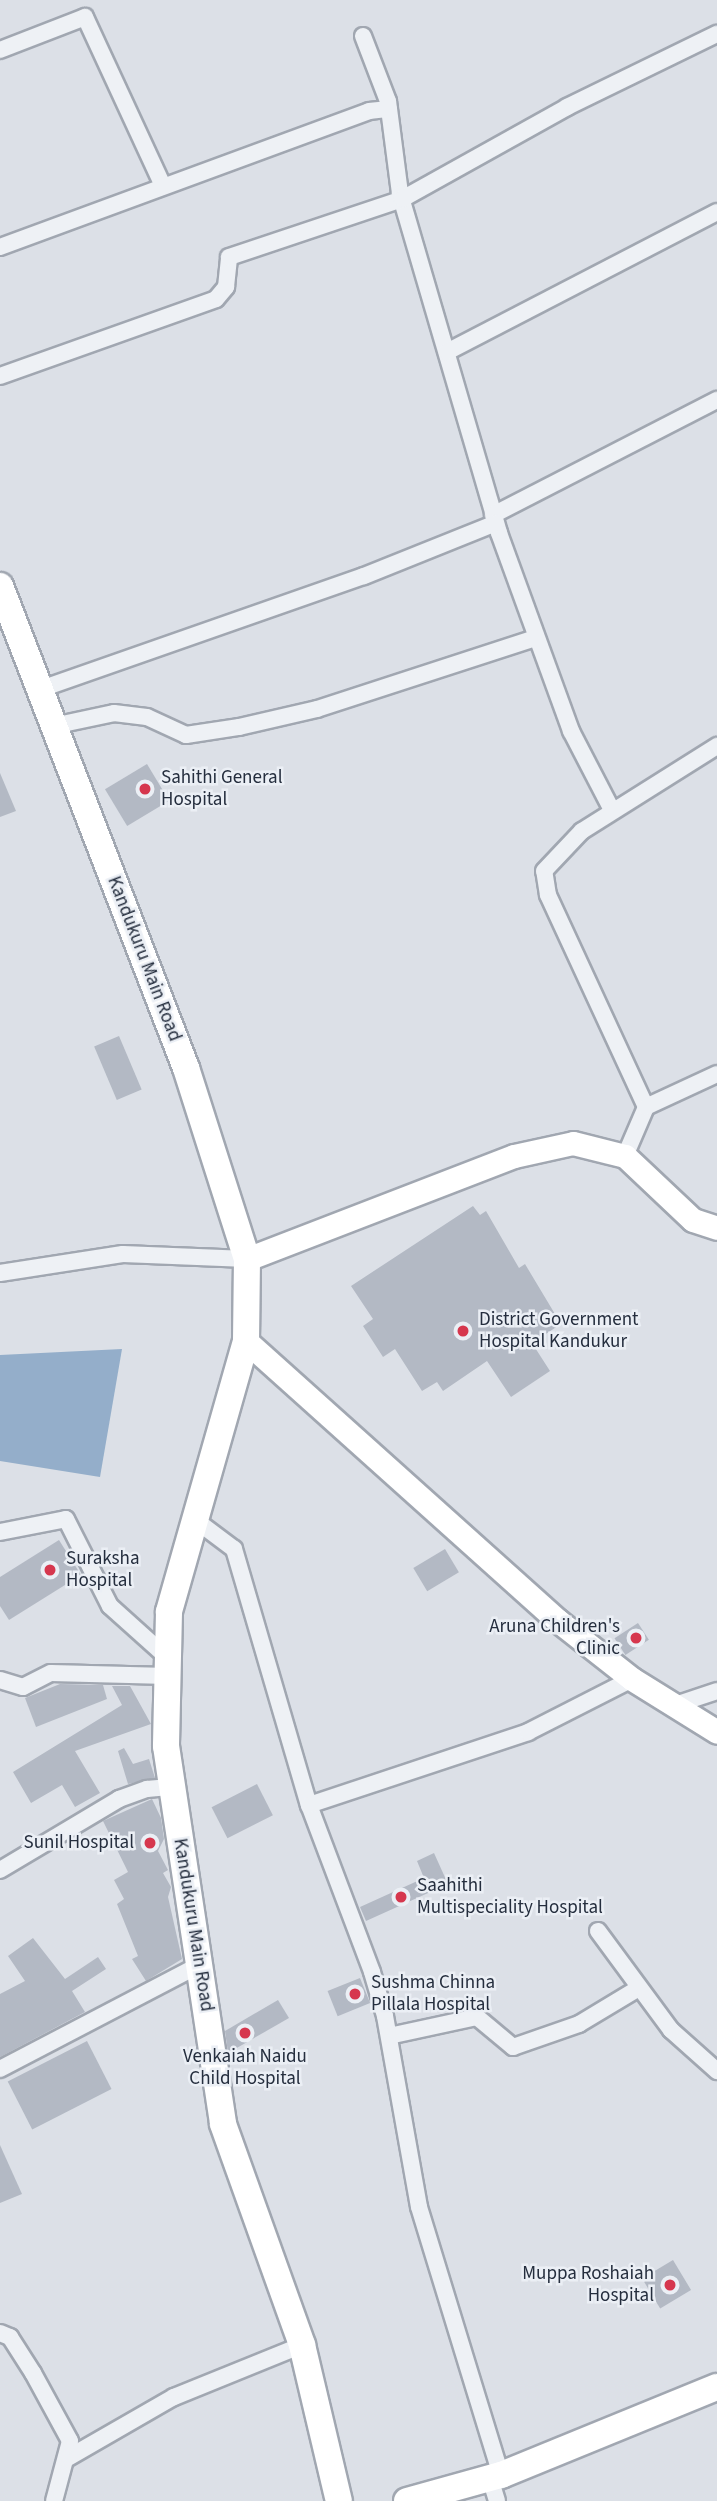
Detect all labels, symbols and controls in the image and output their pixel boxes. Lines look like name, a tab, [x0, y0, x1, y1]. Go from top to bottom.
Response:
place label: Sahithi General Hospital	[161, 767, 282, 811]
marker: Sahithi General Hospital	[135, 779, 155, 799]
street label: Kandukuru Main Road	[102, 873, 186, 1045]
place label: District Government Hospital Kandukur	[479, 1309, 638, 1353]
marker: District Government Hospital Kandukur	[453, 1321, 473, 1341]
place label: Suraksha Hospital	[66, 1548, 139, 1592]
marker: Suraksha Hospital	[40, 1560, 60, 1580]
place label: Aruna Children's Clinic	[489, 1616, 620, 1660]
marker: Aruna Children's Clinic	[626, 1628, 646, 1648]
place label: Sunil Hospital	[24, 1832, 134, 1854]
marker: Sunil Hospital	[140, 1833, 160, 1853]
street label: Kandukuru Main Road	[168, 1837, 218, 2013]
place label: Saahithi Multispeciality Hospital	[417, 1875, 603, 1919]
marker: Saahithi Multispeciality Hospital	[391, 1887, 411, 1907]
place label: Sushma Chinna Pillala Hospital	[371, 1972, 495, 2016]
marker: Sushma Chinna Pillala Hospital	[345, 1984, 365, 2004]
marker: Venkaiah Naidu Child Hospital	[235, 2023, 255, 2043]
place label: Venkaiah Naidu Child Hospital	[183, 2046, 307, 2090]
place label: Muppa Roshaiah Hospital	[522, 2263, 654, 2307]
marker: Muppa Roshaiah Hospital	[660, 2275, 680, 2295]

